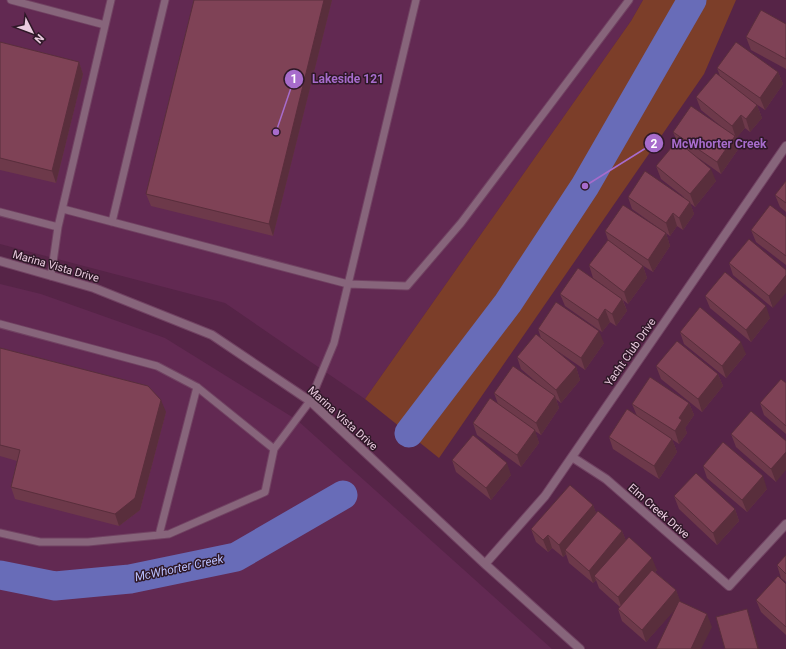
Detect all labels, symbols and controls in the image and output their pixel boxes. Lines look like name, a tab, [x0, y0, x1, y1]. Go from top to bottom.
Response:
north arrow	[12, 12, 52, 52]
text: N	[31, 31, 46, 46]
callout: Lakeside 121	[284, 67, 392, 91]
text: 1	[291, 72, 297, 86]
text: Lakeside 121	[312, 72, 384, 86]
callout: McWhorter Creek	[644, 131, 775, 155]
text: 2	[651, 137, 658, 151]
text: McWhorter Creek	[672, 137, 767, 151]
street label: Marina Vista Drive	[11, 248, 101, 285]
street label: Yacht Club Drive	[602, 316, 659, 389]
street label: Marina Vista Drive	[305, 384, 380, 453]
street label: Elm Creek Drive	[625, 481, 692, 542]
water label: McWhorter Creek	[133, 552, 226, 584]

